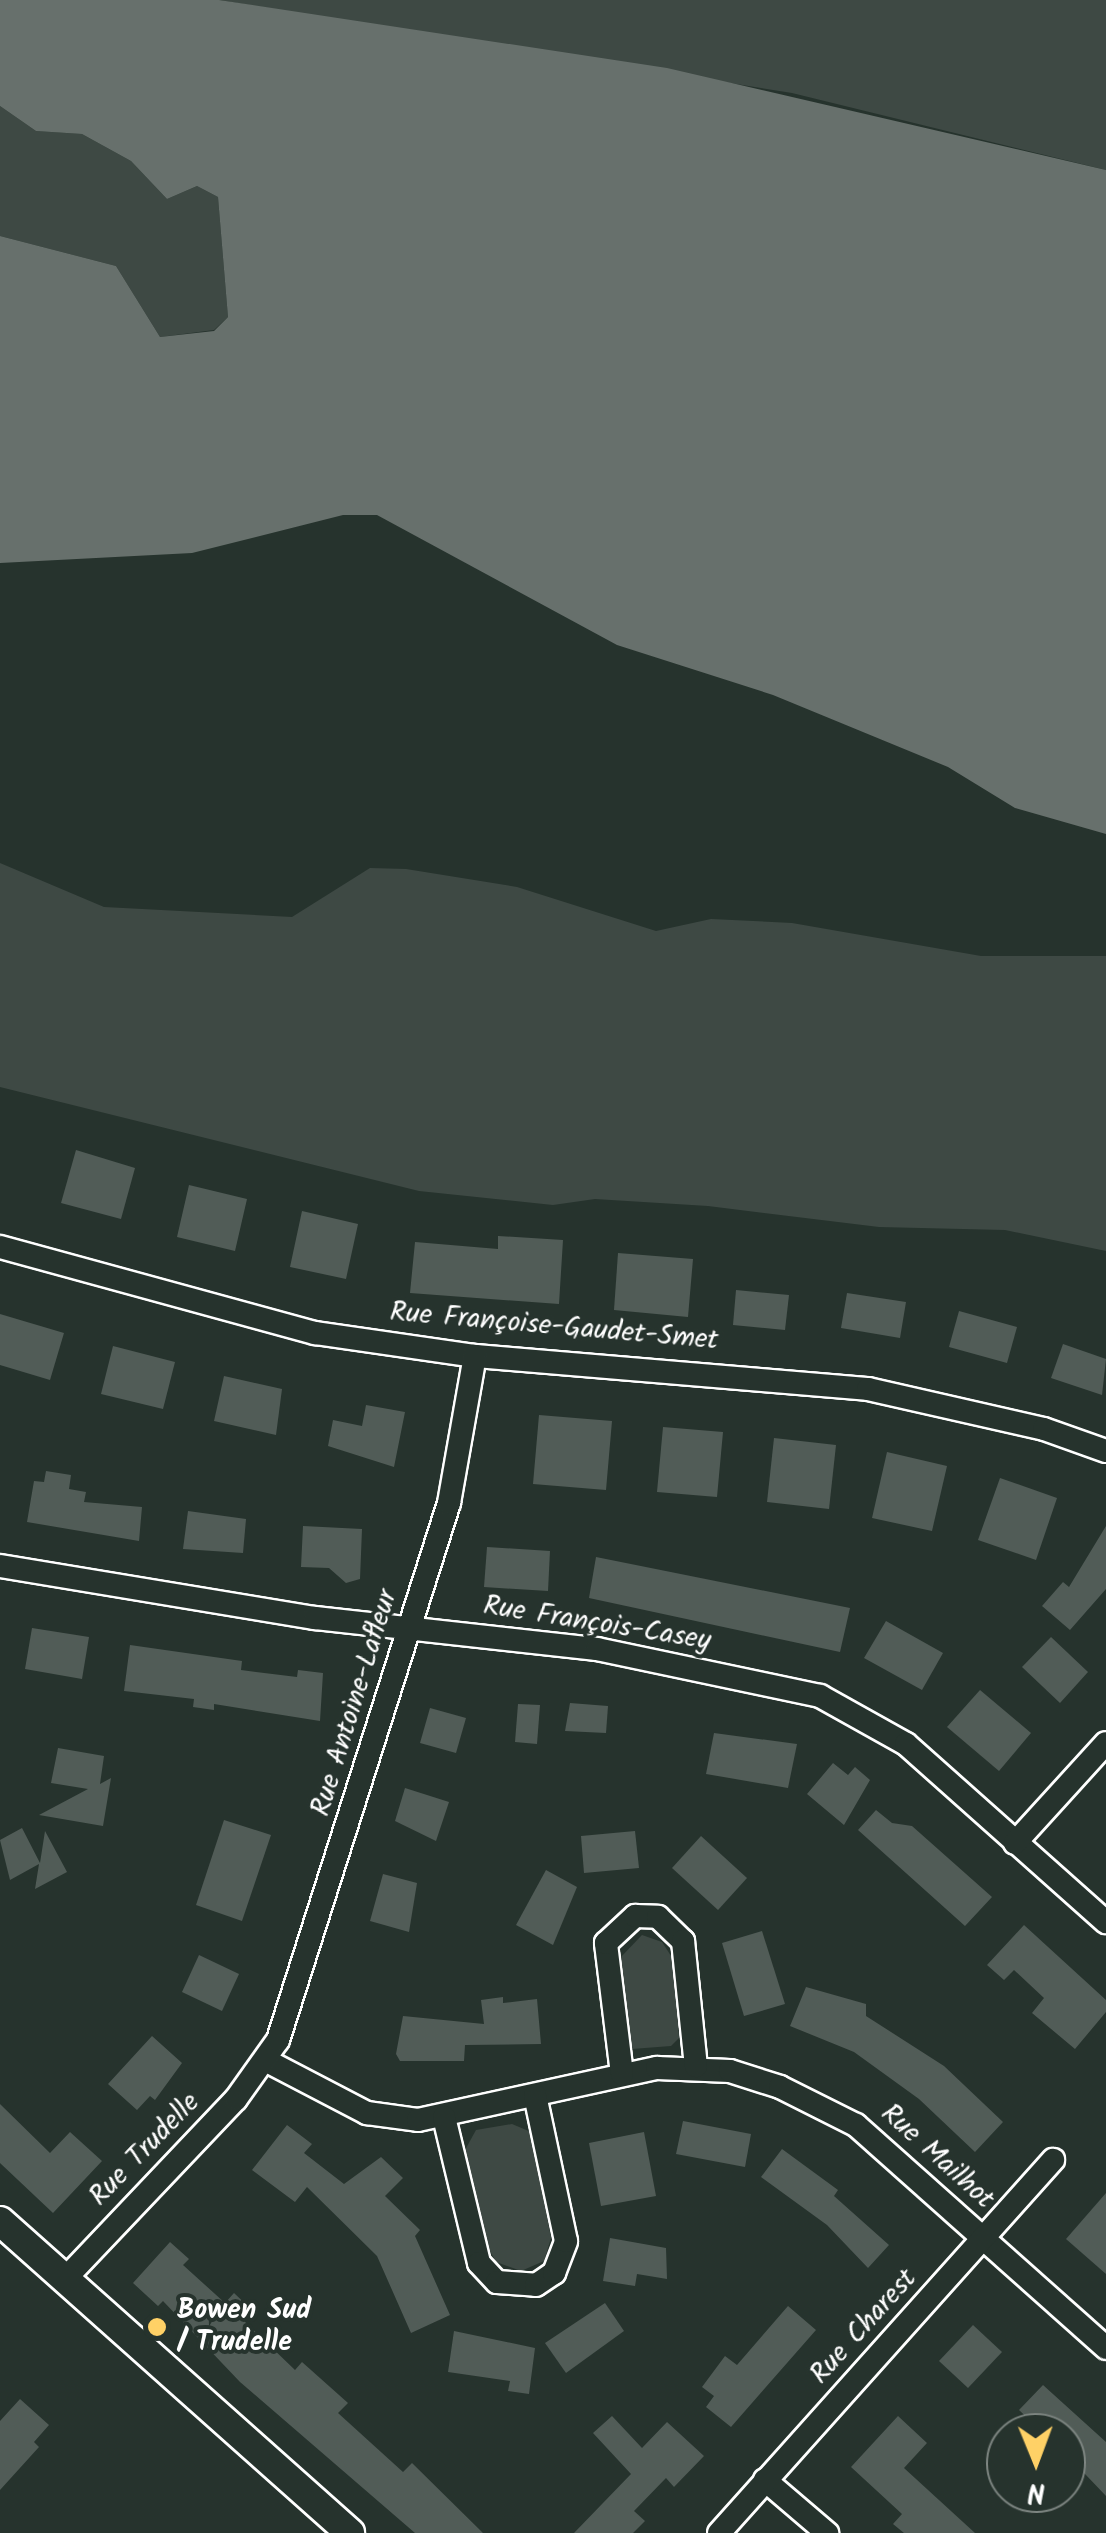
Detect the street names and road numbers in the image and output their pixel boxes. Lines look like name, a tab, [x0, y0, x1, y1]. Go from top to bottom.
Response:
street label: Rue Françoise-Gaudet-Smet	[388, 1296, 720, 1358]
street label: Rue Antoine-Lafleur	[305, 1586, 405, 1820]
street label: Rue François-Casey	[481, 1589, 713, 1659]
street label: Rue Trudelle	[83, 2086, 207, 2214]
street label: Rue Mailhot	[873, 2097, 1001, 2217]
street label: Rue Charest	[804, 2263, 924, 2391]

